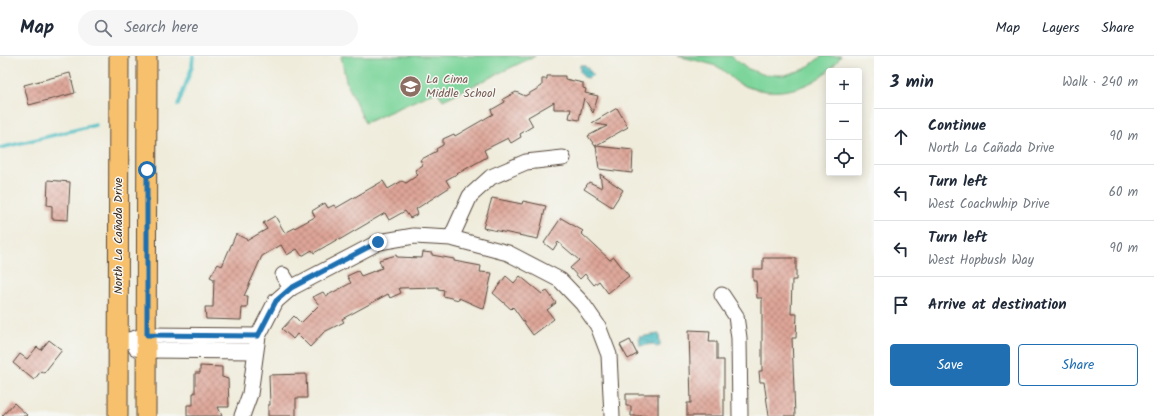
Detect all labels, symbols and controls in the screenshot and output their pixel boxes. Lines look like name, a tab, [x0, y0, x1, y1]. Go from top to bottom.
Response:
search box	[78, 10, 358, 46]
text: Map	[20, 13, 54, 43]
text: Search here	[124, 16, 198, 40]
icon: search	[92, 17, 114, 39]
text: Map	[996, 17, 1020, 39]
text: Layers	[1042, 17, 1080, 39]
text: Share	[1102, 17, 1134, 39]
map controls	[826, 68, 862, 176]
button: +	[826, 68, 862, 104]
text: 3 min	[890, 69, 934, 96]
place label: La Cima Middle School	[426, 70, 495, 103]
text: Walk · 240 m	[1062, 72, 1138, 93]
school or university icon: La Cima Middle School	[398, 73, 424, 99]
button: −	[826, 104, 862, 140]
text: Continue	[928, 114, 986, 138]
icon: ahead	[890, 126, 912, 148]
text: 90 m	[1110, 126, 1138, 147]
text: North La Cañada Drive	[928, 138, 1054, 159]
button: locate	[826, 140, 862, 176]
route start	[138, 161, 156, 179]
text: Turn left	[928, 170, 988, 194]
street label: North La Cañada Drive	[109, 177, 128, 294]
icon: left	[890, 182, 912, 204]
text: 60 m	[1109, 182, 1138, 203]
text: West Coachwhip Drive	[928, 194, 1050, 215]
text: Turn left	[928, 226, 988, 250]
route end	[369, 233, 387, 251]
icon: left	[890, 238, 912, 260]
text: 90 m	[1110, 238, 1138, 259]
text: West Hopbush Way	[928, 250, 1034, 271]
text: Arrive at destination	[928, 293, 1067, 317]
icon: arrive	[890, 294, 912, 316]
button: Save	[890, 344, 1010, 386]
button: Share	[1018, 344, 1138, 386]

